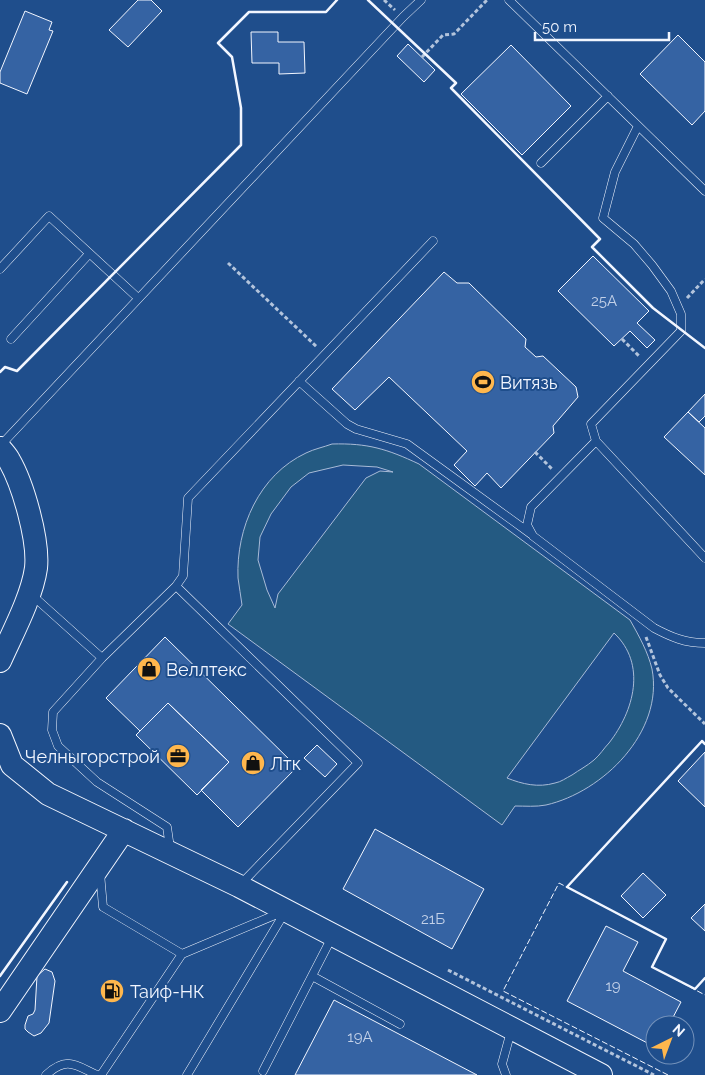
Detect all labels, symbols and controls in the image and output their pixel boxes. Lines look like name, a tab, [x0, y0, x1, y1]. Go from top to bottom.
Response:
scale bar	[535, 10, 669, 42]
text: 50 m	[542, 18, 577, 36]
house number: 25А	[591, 292, 617, 310]
sports icon: Витязь	[470, 369, 496, 395]
place label: Витязь	[500, 372, 558, 393]
shop icon: Веллтекс	[136, 656, 162, 682]
place label: Веллтекс	[166, 659, 247, 680]
office icon: Челныгорстрой	[165, 743, 191, 769]
place label: Челныгорстрой	[25, 746, 160, 767]
shop icon: Лтк	[240, 750, 266, 776]
place label: Лтк	[270, 753, 301, 774]
house number: 21Б	[421, 910, 445, 928]
house number: 19	[605, 977, 621, 995]
fuel station icon: Таиф-НК	[99, 978, 125, 1004]
place label: Таиф-НК	[130, 981, 204, 1002]
north arrow	[645, 1015, 695, 1065]
text: N	[669, 1021, 688, 1040]
house number: 19А	[347, 1028, 373, 1046]

